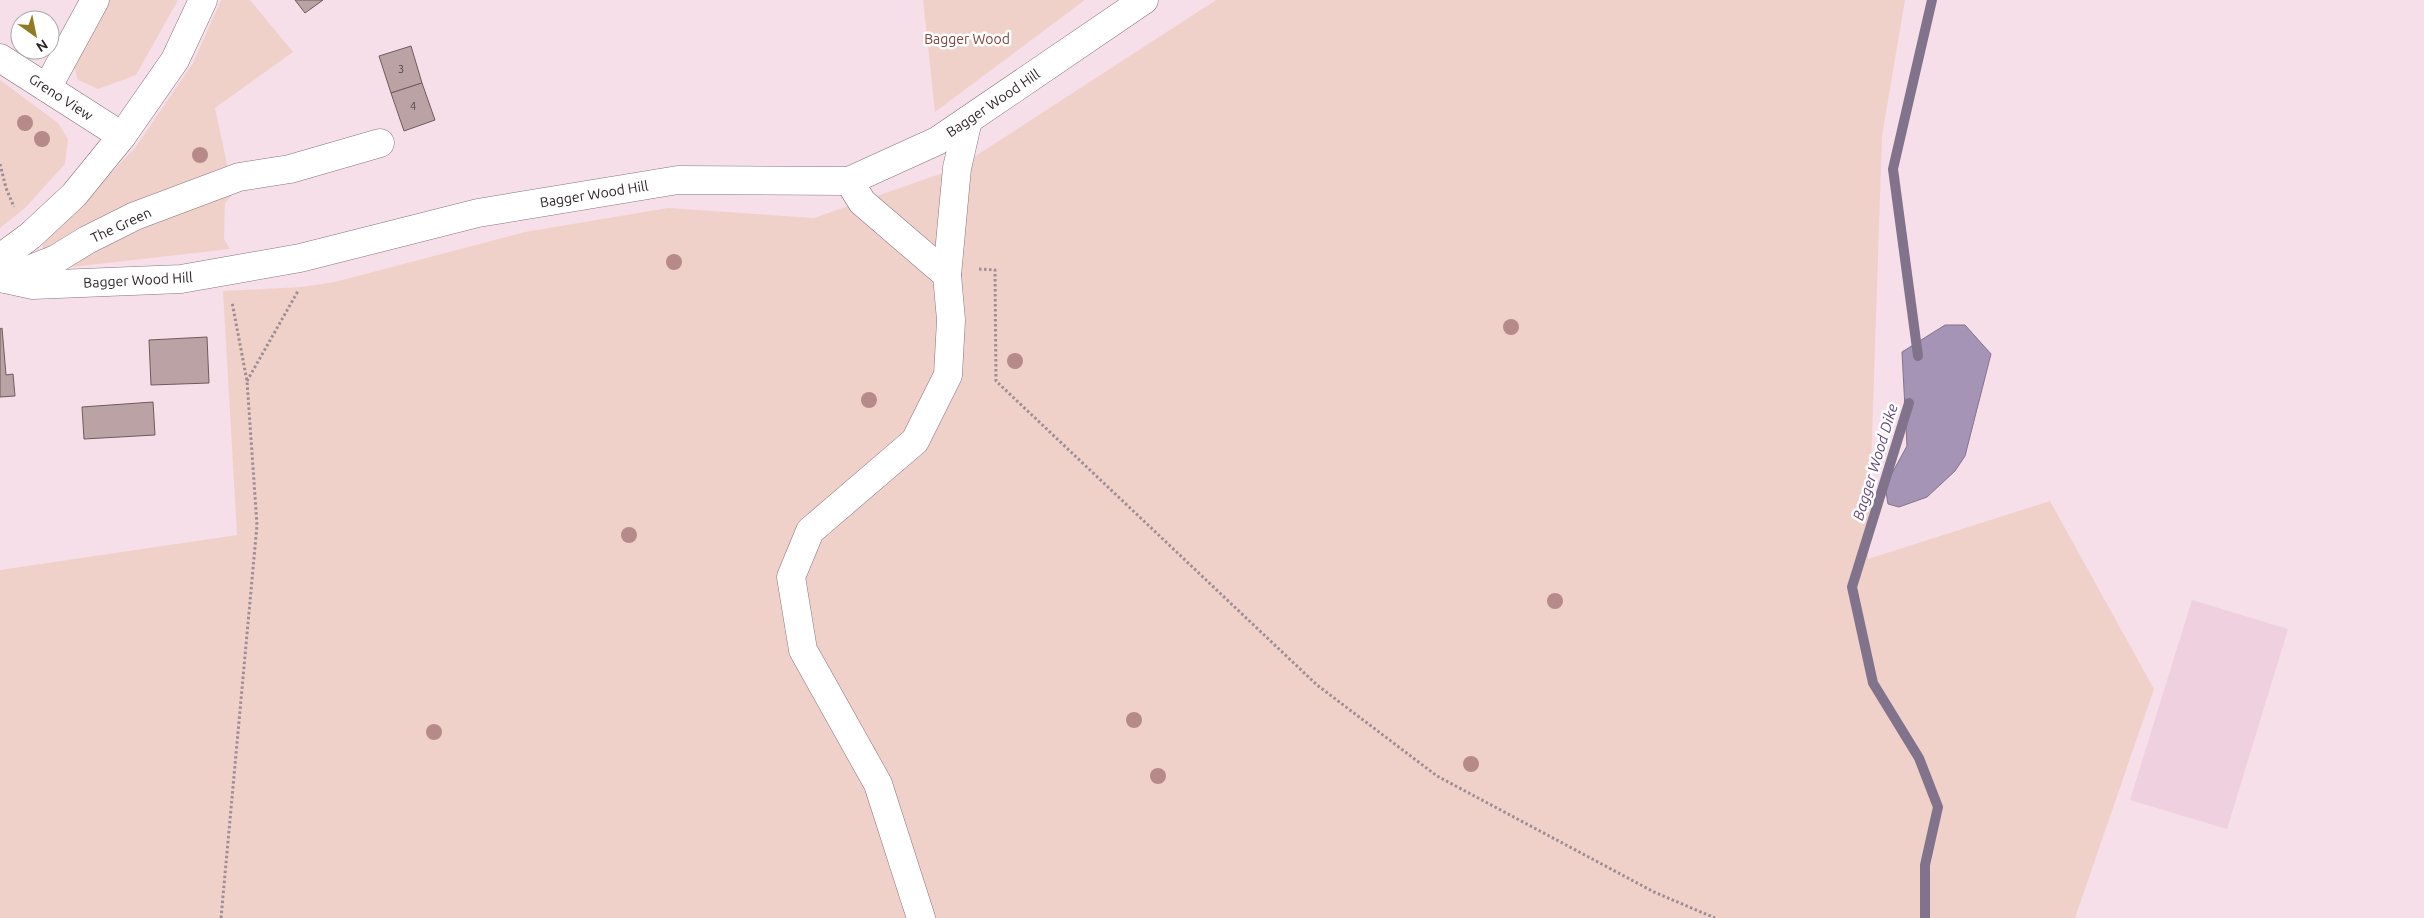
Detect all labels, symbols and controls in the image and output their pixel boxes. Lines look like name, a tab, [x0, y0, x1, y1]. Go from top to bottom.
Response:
north arrow	[10, 10, 60, 60]
park label: Bagger Wood	[924, 31, 1010, 47]
text: N	[33, 36, 51, 55]
house number: 3	[398, 63, 404, 75]
street label: Bagger Wood Hill	[943, 66, 1043, 140]
street label: Greno View	[26, 70, 96, 124]
house number: 4	[410, 100, 416, 112]
street label: Bagger Wood Hill	[539, 177, 650, 210]
street label: The Green	[88, 204, 154, 246]
street label: Bagger Wood Hill	[83, 269, 193, 291]
water label: Bagger Wood Dike	[1849, 401, 1901, 522]

